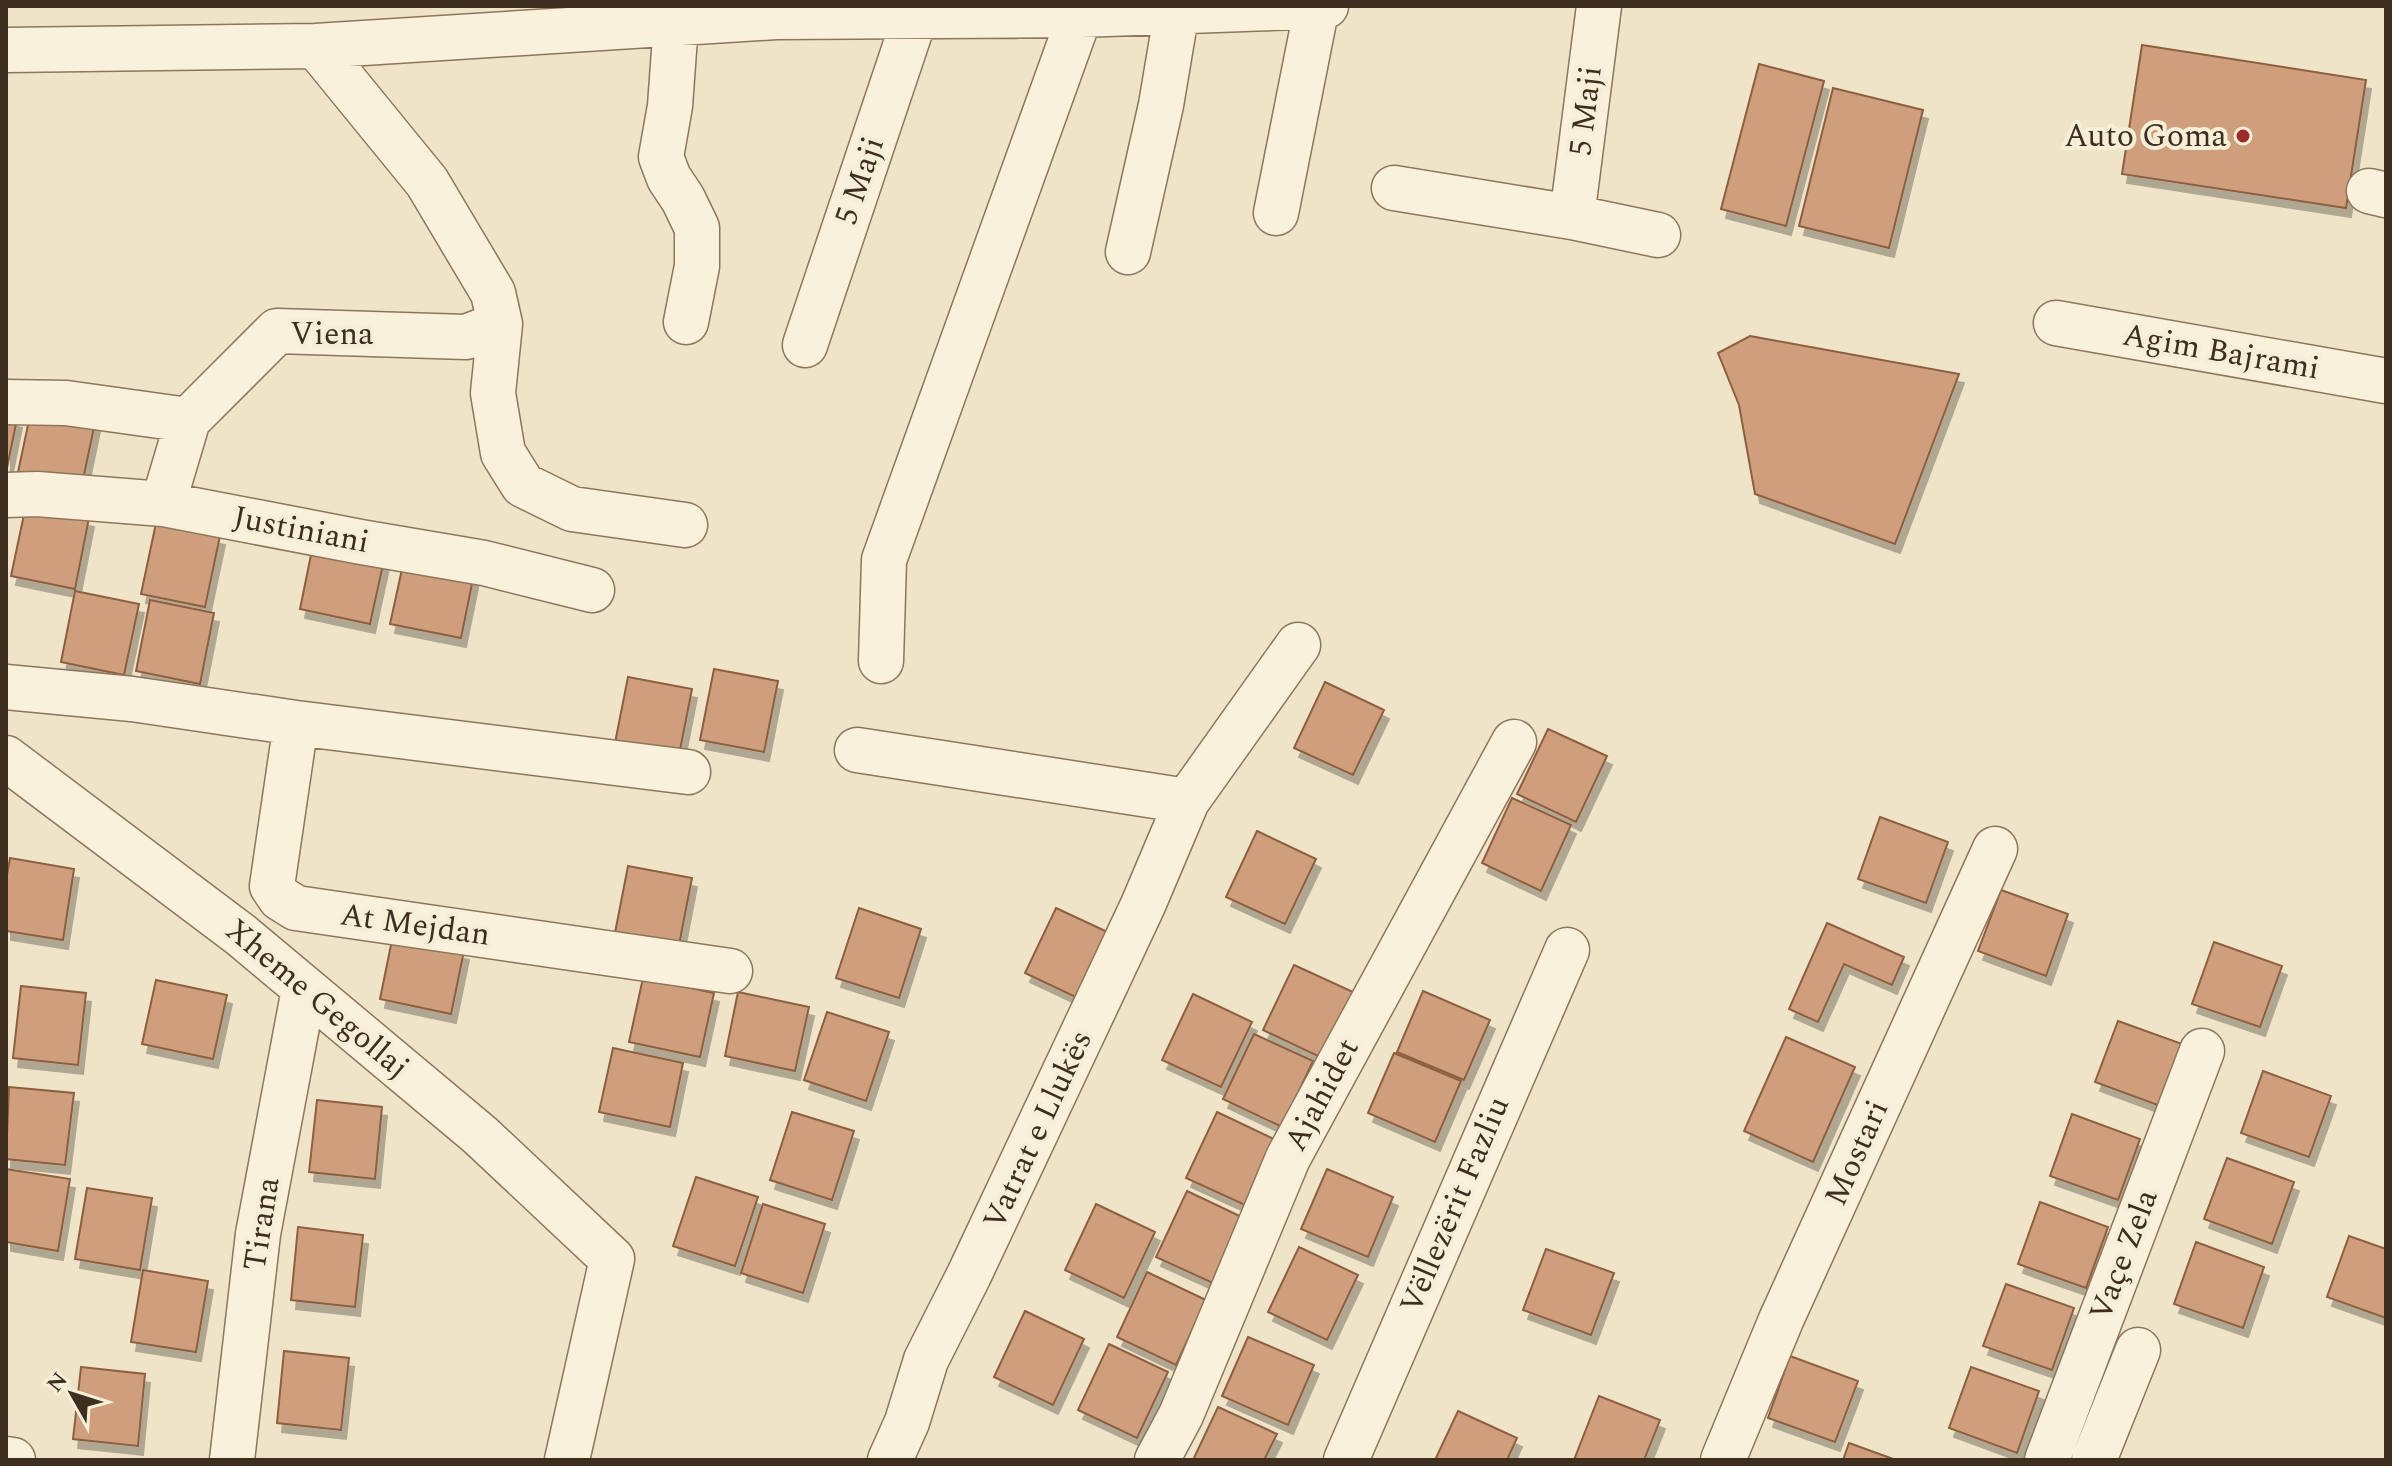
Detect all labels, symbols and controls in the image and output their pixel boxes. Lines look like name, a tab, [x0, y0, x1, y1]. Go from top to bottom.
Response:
street label: 5 Maji	[1556, 63, 1616, 159]
place label: Auto Goma	[2064, 112, 2227, 161]
marker: Auto Goma	[2234, 127, 2252, 145]
street label: 5 Maji	[822, 130, 898, 232]
street label: Viena	[290, 310, 374, 359]
street label: Agim Bajrami	[2119, 311, 2323, 393]
street label: Justiniani	[229, 493, 373, 567]
street label: At Mejdan	[337, 890, 493, 960]
street label: Xheme Gegollaj	[214, 907, 420, 1091]
street label: Vatrat e Llukës	[970, 1022, 1106, 1238]
street label: Ajahidet	[1272, 1030, 1372, 1160]
street label: Vëllezërit Fazliu	[1387, 1089, 1523, 1321]
street label: Mostari	[1812, 1092, 1902, 1214]
street label: Tirana	[230, 1173, 294, 1274]
street label: Vaçe Zela	[2077, 1182, 2172, 1328]
north arrow	[32, 1354, 112, 1434]
text: N	[39, 1365, 76, 1400]

